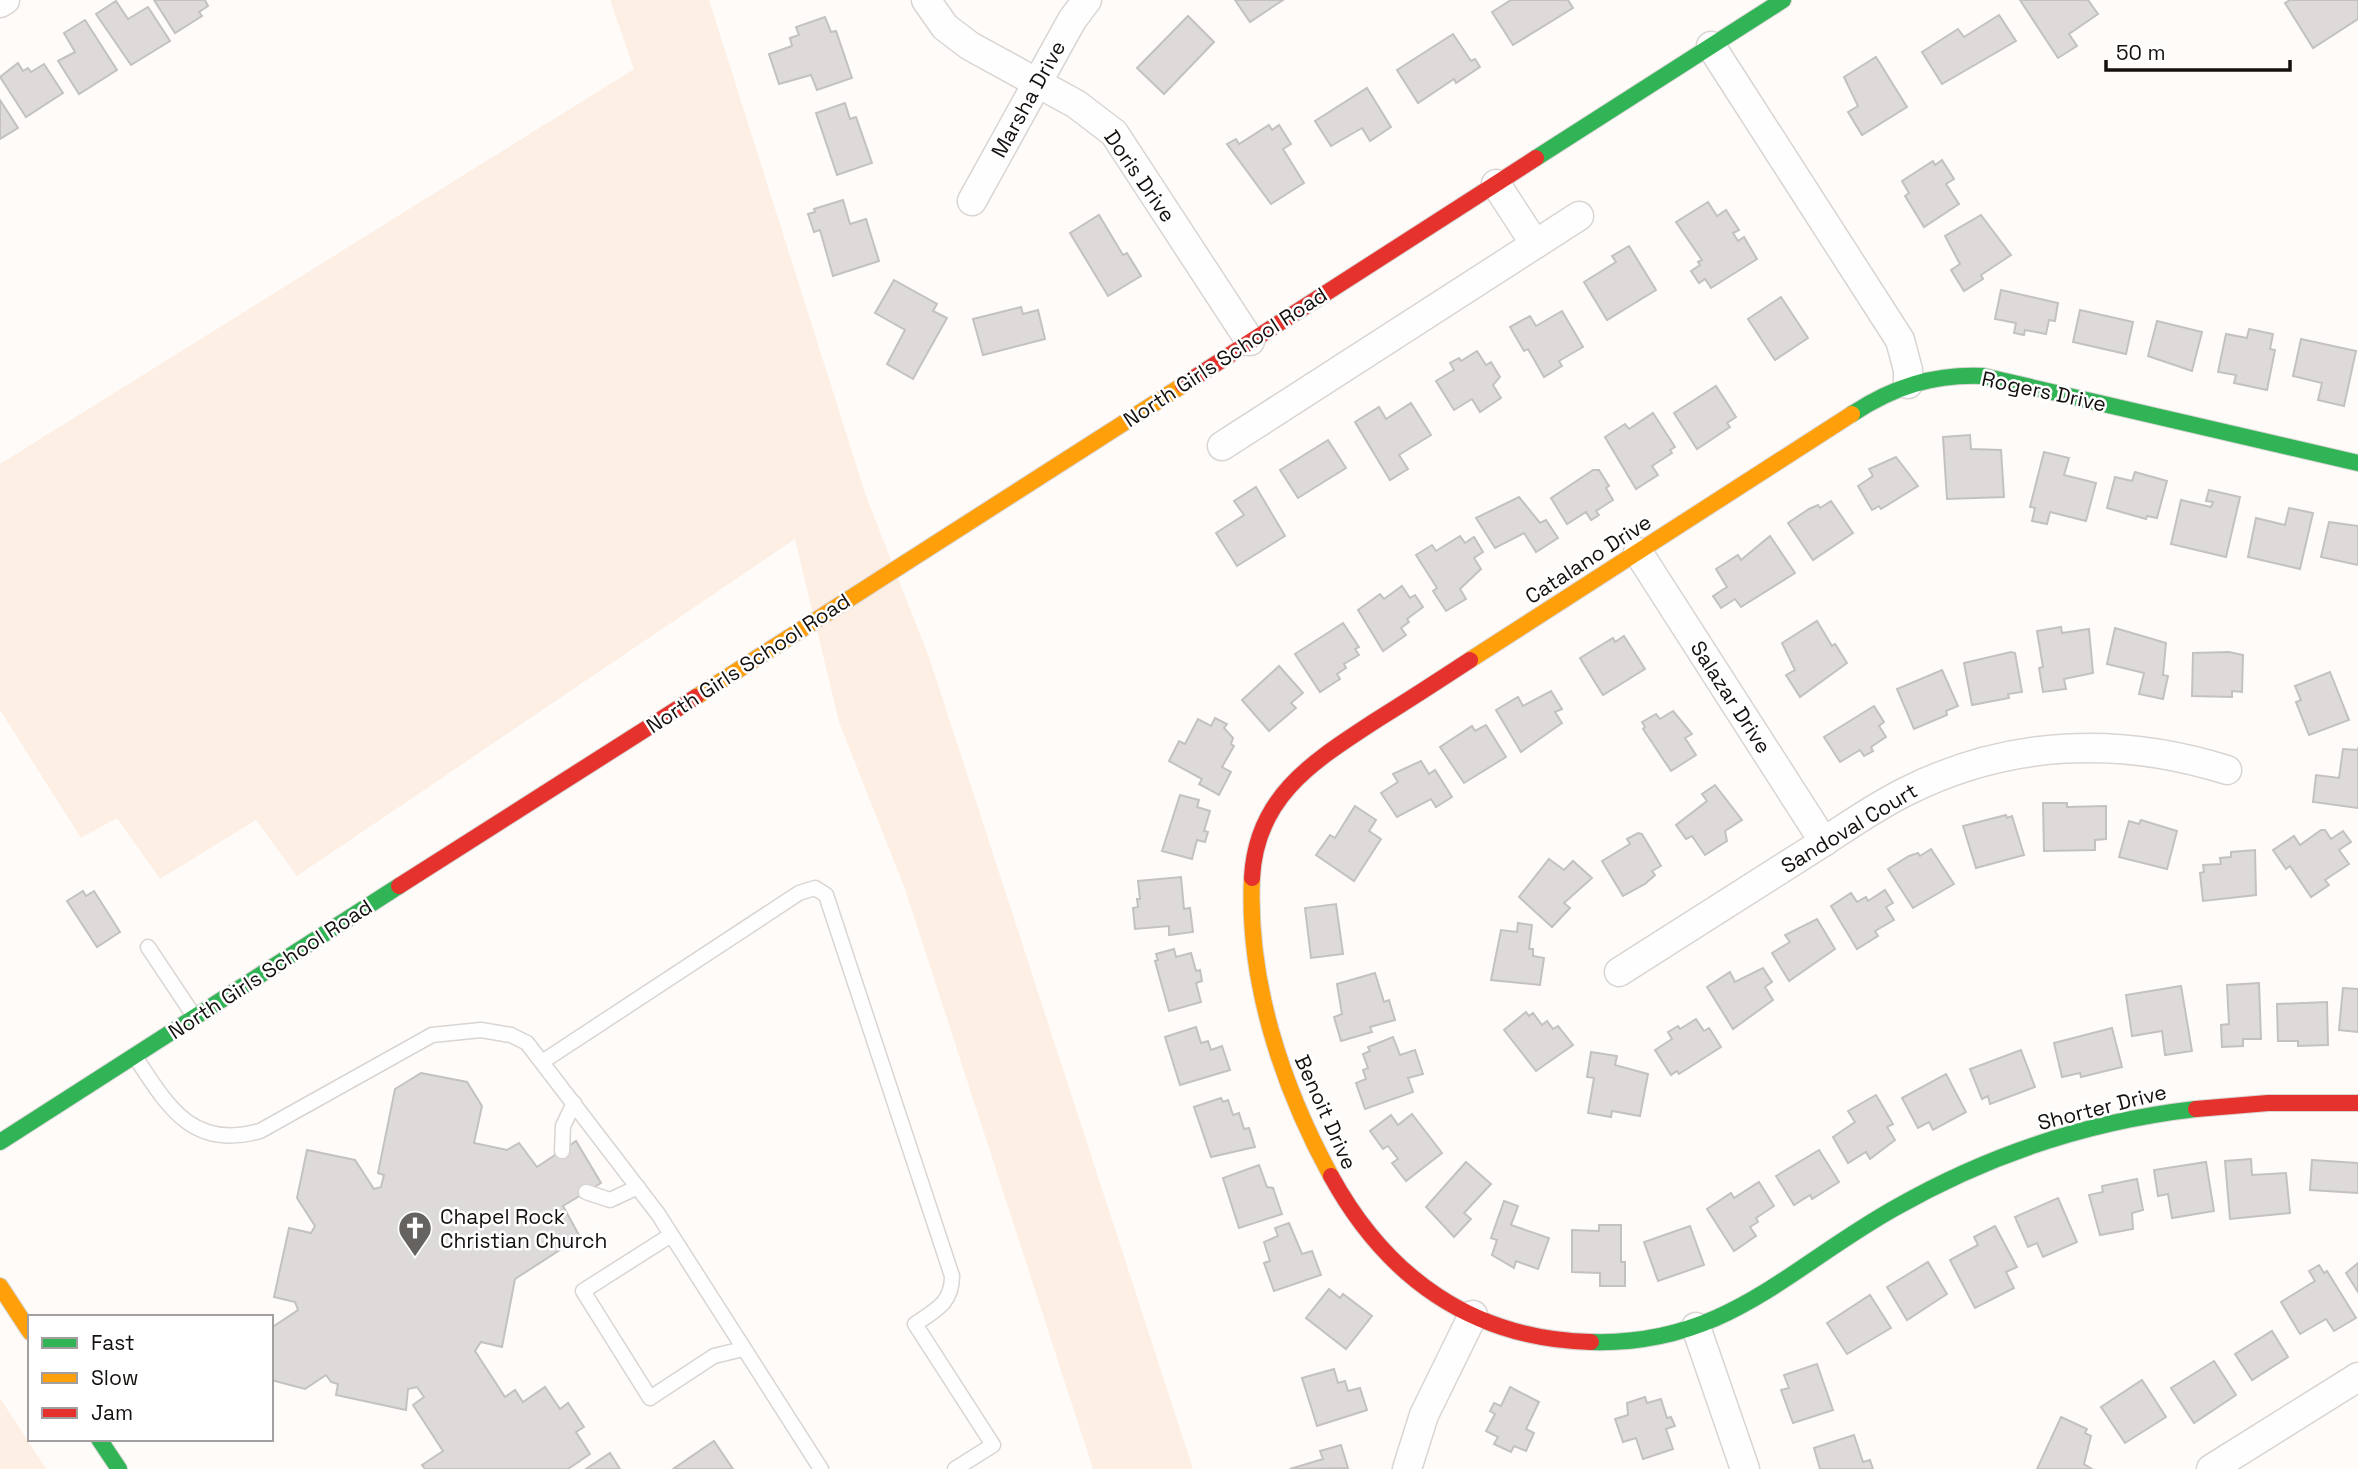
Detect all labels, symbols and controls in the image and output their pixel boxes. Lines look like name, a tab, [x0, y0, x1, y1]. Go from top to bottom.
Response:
scale bar	[2106, 28, 2290, 72]
street label: Marsha Drive	[985, 36, 1071, 162]
text: 50 m	[2116, 39, 2166, 66]
street label: Doris Drive	[1098, 125, 1182, 227]
street label: North Girls School Road	[1118, 281, 1332, 433]
street label: Rogers Drive	[1979, 365, 2109, 417]
street label: Catalano Drive	[1520, 508, 1656, 610]
street label: North Girls School Road	[641, 587, 855, 739]
street label: Salazar Drive	[1685, 636, 1777, 758]
street label: Sandoval Court	[1776, 777, 1922, 879]
street label: North Girls School Road	[163, 893, 377, 1045]
street label: Benoit Drive	[1289, 1050, 1363, 1174]
street label: Shorter Drive	[2035, 1078, 2169, 1136]
place label: Chapel Rock Christian Church	[440, 1203, 607, 1254]
church icon: Chapel Rock Christian Church	[396, 1209, 434, 1258]
legend	[28, 1315, 273, 1441]
text: Fast	[91, 1329, 135, 1356]
text: Slow	[91, 1364, 139, 1391]
text: Jam	[91, 1399, 133, 1426]

